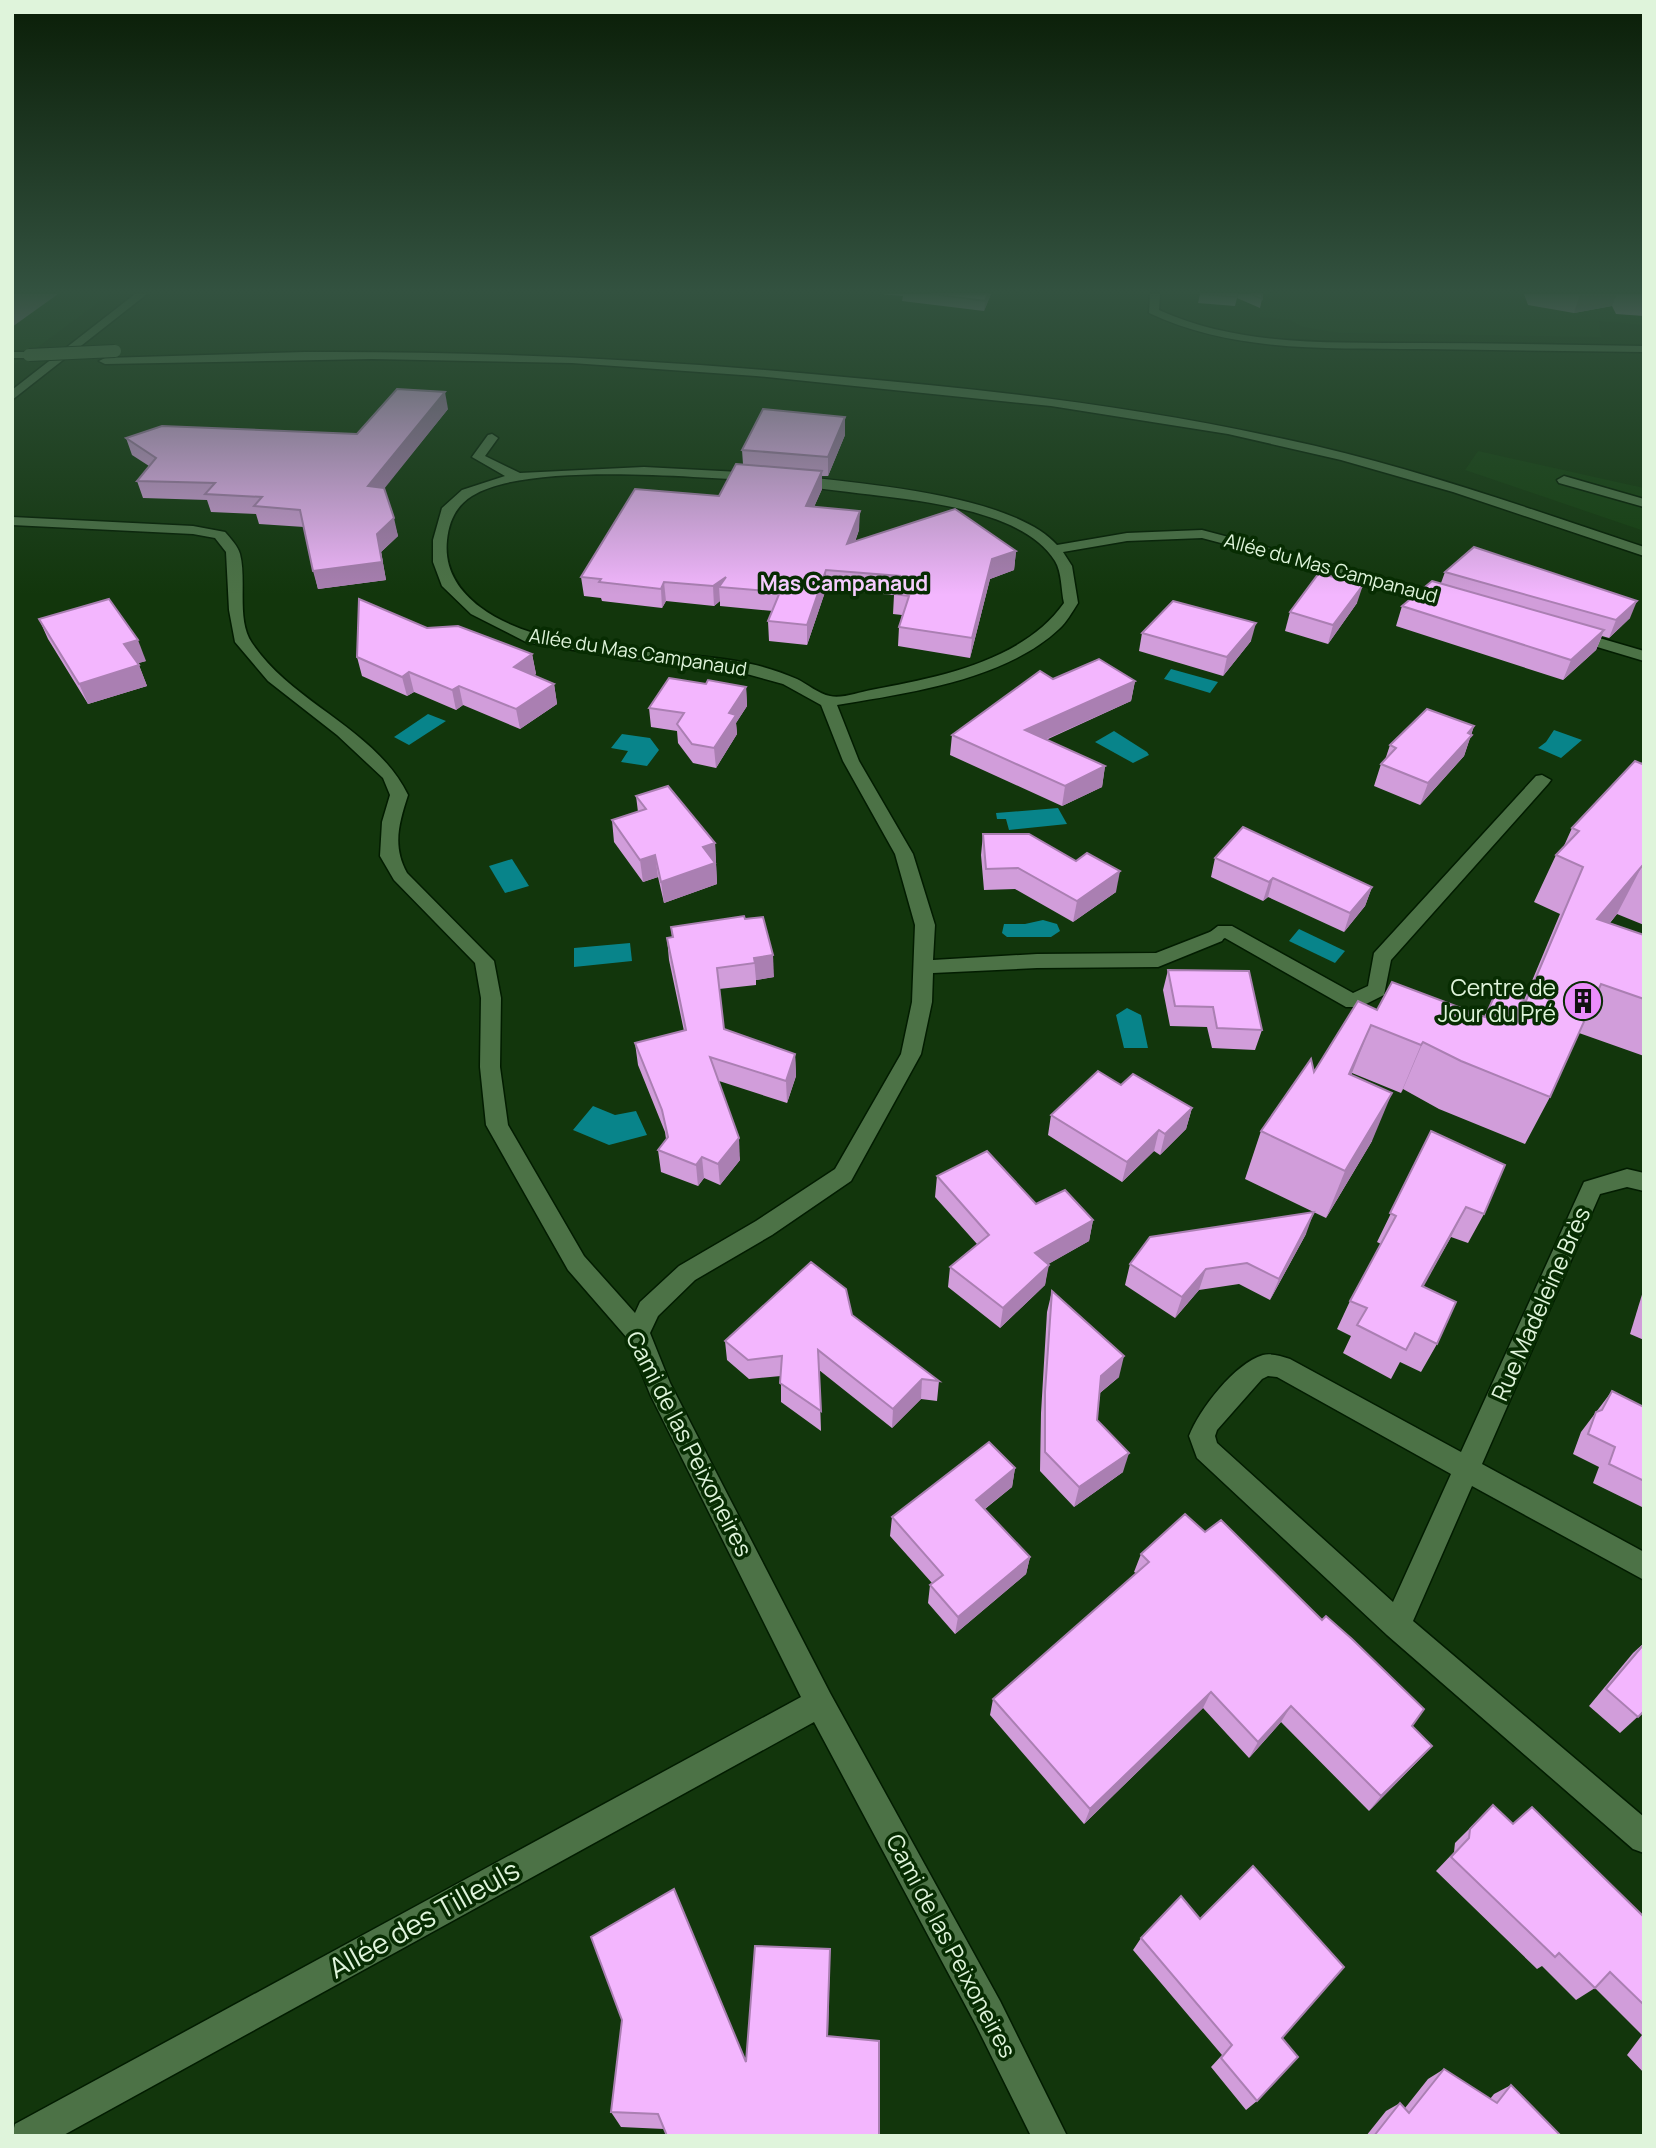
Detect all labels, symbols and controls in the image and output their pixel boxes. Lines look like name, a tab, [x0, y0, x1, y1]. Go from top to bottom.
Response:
street label: Allée du Mas Campanaud	[1221, 527, 1441, 609]
district label: Mas Campanaud	[760, 569, 928, 597]
street label: Allée du Mas Campanaud	[527, 622, 749, 682]
place label: Centre de Jour du Pré	[1438, 971, 1556, 1029]
building icon: Centre de Jour du Pré	[1562, 980, 1604, 1022]
street label: Rue Madeleine Brès	[1483, 1202, 1597, 1406]
street label: Cami de las Peixoneires	[619, 1325, 761, 1562]
street label: Cami de las Peixoneires	[879, 1828, 1024, 2063]
street label: Allée des Tilleuls	[321, 1850, 526, 1986]

